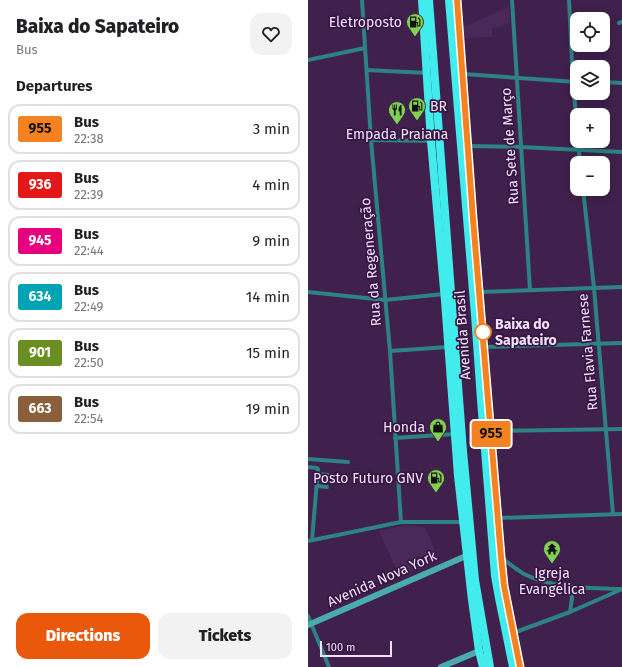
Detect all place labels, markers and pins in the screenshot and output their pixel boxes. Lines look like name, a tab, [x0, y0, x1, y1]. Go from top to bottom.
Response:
fuel station icon: Eletroposto	[405, 12, 425, 37]
place label: Eletroposto	[329, 14, 402, 31]
fuel station icon: BR	[407, 96, 427, 121]
place label: BR	[430, 98, 448, 115]
restaurant icon: Empada Praiana	[387, 100, 407, 125]
place label: Empada Praiana	[346, 126, 448, 143]
place label: Baixa do Sapateiro	[495, 316, 557, 349]
marker: Baixa do Sapateiro	[474, 323, 492, 341]
shop icon: Honda	[428, 417, 448, 442]
place label: Honda	[383, 419, 425, 436]
fuel station icon: Posto Futuro GNV	[426, 468, 446, 493]
place label: Posto Futuro GNV	[313, 470, 423, 487]
temple icon: Igreja Evangélica	[542, 539, 562, 564]
place label: Igreja Evangélica	[519, 565, 585, 598]

